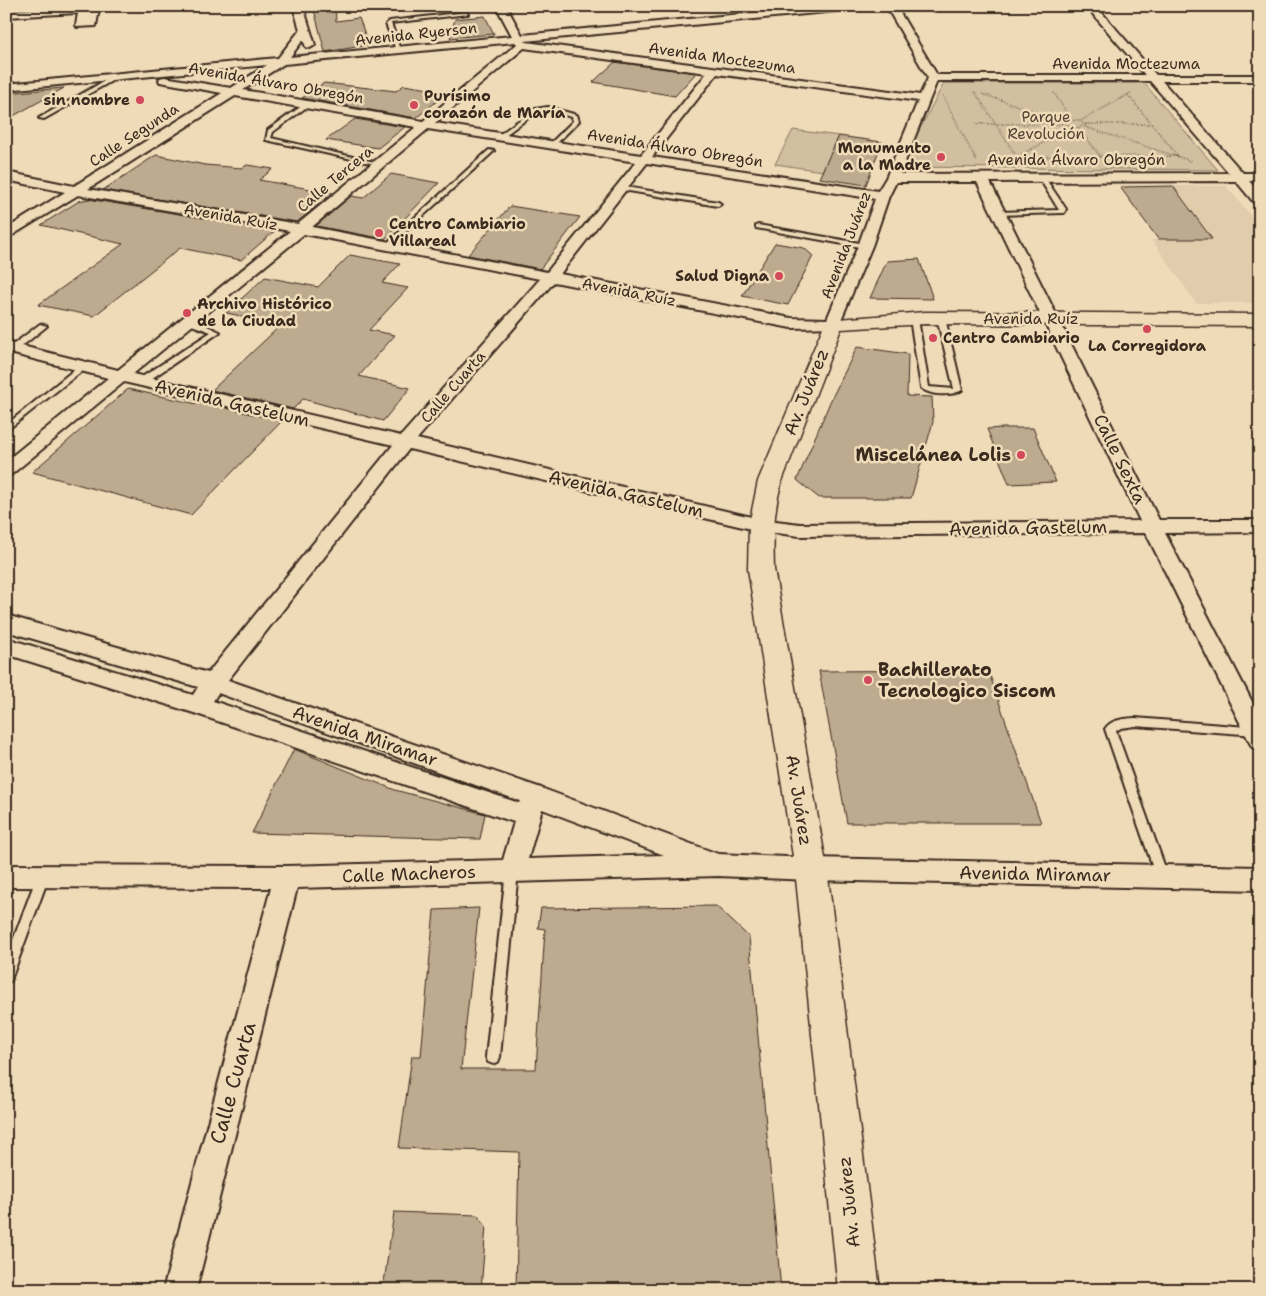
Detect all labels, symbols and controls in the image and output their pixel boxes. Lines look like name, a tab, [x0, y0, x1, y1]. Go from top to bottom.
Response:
street label: Avenida Ryerson	[354, 18, 478, 50]
street label: Avenida Moctezuma	[647, 38, 797, 78]
street label: Avenida Moctezuma	[1052, 54, 1201, 74]
street label: Avenida Álvaro Obregón	[187, 57, 365, 108]
place label: Purísimo corazón de María	[424, 86, 566, 123]
place label: sin nombre	[43, 90, 130, 110]
marker: sin nombre	[134, 94, 146, 106]
street label: Calle Segunda	[85, 98, 183, 171]
marker: Purísimo corazón de María	[408, 99, 420, 111]
park label: Parque Revolución	[1007, 107, 1085, 144]
street label: Avenida Álvaro Obregón	[586, 123, 764, 172]
place label: Monumento a la Madre	[838, 138, 931, 175]
street label: Calle Tercera	[293, 141, 378, 217]
street label: Avenida Álvaro Obregón	[987, 149, 1165, 170]
marker: Monumento a la Madre	[935, 151, 947, 163]
street label: Avenida Juárez	[816, 188, 876, 302]
street label: Avenida Ruíz	[182, 199, 280, 235]
place label: Centro Cambiario Villareal	[389, 214, 526, 251]
marker: Centro Cambiario Villareal	[373, 227, 385, 239]
place label: Salud Digna	[675, 266, 770, 286]
marker: Salud Digna	[773, 270, 785, 282]
street label: Avenida Ruíz	[580, 273, 678, 311]
place label: Archivo Histórico de la Ciudad	[197, 294, 332, 331]
marker: Archivo Histórico de la Ciudad	[181, 307, 193, 319]
street label: Avenida Ruíz	[983, 309, 1079, 329]
marker: La Corregidora	[1141, 323, 1153, 335]
place label: Centro Cambiario	[943, 328, 1080, 348]
marker: Centro Cambiario	[927, 332, 939, 344]
place label: La Corregidora	[1088, 336, 1207, 356]
street label: Av. Juárez	[778, 345, 834, 439]
street label: Calle Cuarta	[416, 346, 490, 427]
street label: Avenida Gastelum	[152, 374, 312, 432]
street label: Calle Sexta	[1088, 410, 1152, 508]
place label: Miscelánea Lolis	[855, 443, 1011, 467]
marker: Miscelánea Lolis	[1015, 449, 1027, 461]
street label: Avenida Gastelum	[546, 465, 706, 523]
street label: Avenida Gastelum	[949, 515, 1107, 541]
place label: Bachillerato Tecnologico Siscom	[878, 658, 1056, 703]
marker: Bachillerato Tecnologico Siscom	[862, 674, 874, 686]
street label: Avenida Miramar	[289, 700, 441, 772]
street label: Av. Juárez	[780, 753, 818, 847]
street label: Calle Macheros	[342, 860, 476, 888]
street label: Avenida Miramar	[959, 861, 1111, 887]
street label: Calle Cuarta	[203, 1019, 263, 1147]
street label: Av. Juárez	[832, 1155, 866, 1249]

